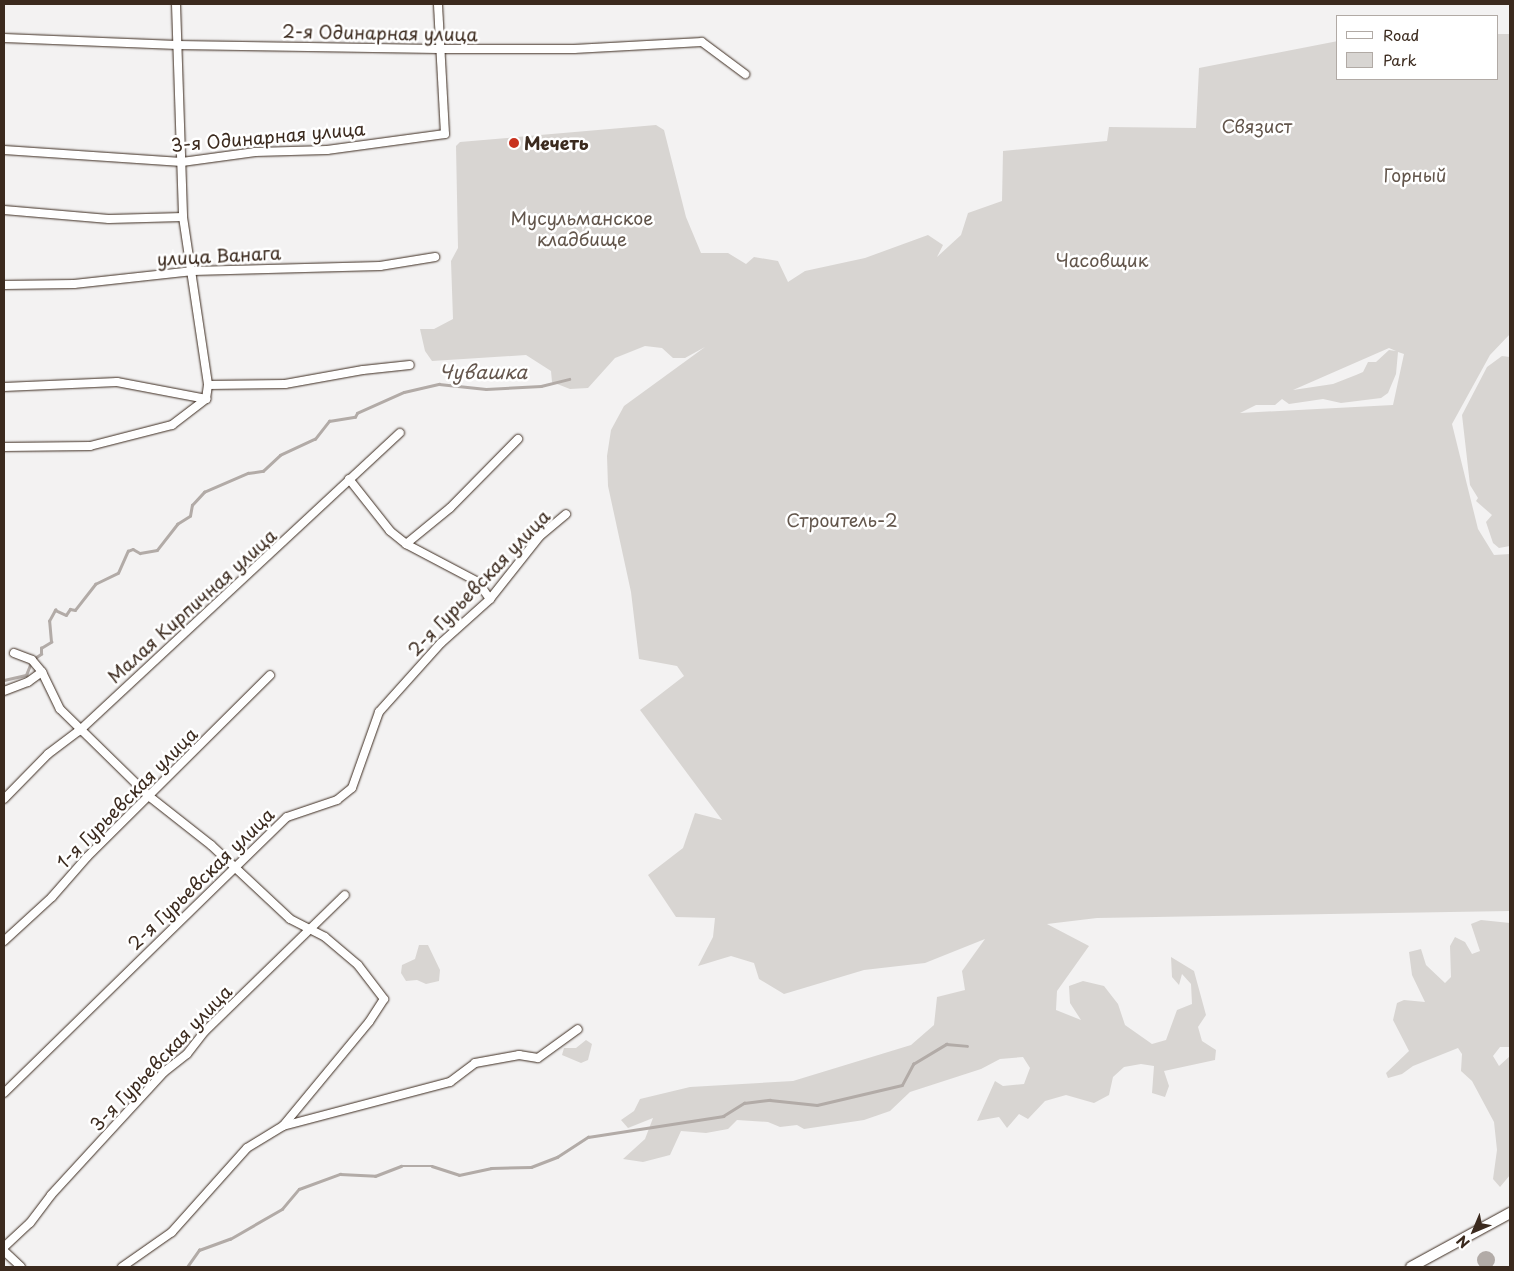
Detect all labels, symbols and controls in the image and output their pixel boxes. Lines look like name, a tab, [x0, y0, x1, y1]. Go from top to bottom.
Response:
legend	[1336, 15, 1499, 80]
street label: 2-я Одинарная улица	[281, 20, 479, 46]
text: Road	[1383, 23, 1419, 46]
text: Park	[1383, 48, 1417, 71]
park label: Связист	[1222, 115, 1292, 137]
street label: 3-я Одинарная улица	[169, 118, 367, 156]
place label: Мечеть	[524, 132, 589, 154]
marker: Мечеть	[508, 137, 520, 149]
park label: Горный	[1384, 164, 1446, 186]
park label: Мусульманское кладбище	[511, 208, 653, 250]
street label: улица Ванага	[156, 242, 282, 270]
park label: Часовщик	[1056, 249, 1148, 271]
water label: Чувашка	[439, 361, 527, 383]
street label: 2-я Гурьевская улица	[403, 505, 555, 661]
park label: Строитель-2	[786, 509, 898, 531]
street label: Малая Кирпичная улица	[103, 524, 281, 688]
street label: 1-я Гурьевская улица	[52, 723, 202, 873]
street label: 2-я Гурьевская улица	[123, 803, 279, 955]
street label: 3-я Гурьевская улица	[85, 980, 237, 1136]
north arrow	[1449, 1206, 1499, 1256]
text: N	[1452, 1231, 1474, 1253]

